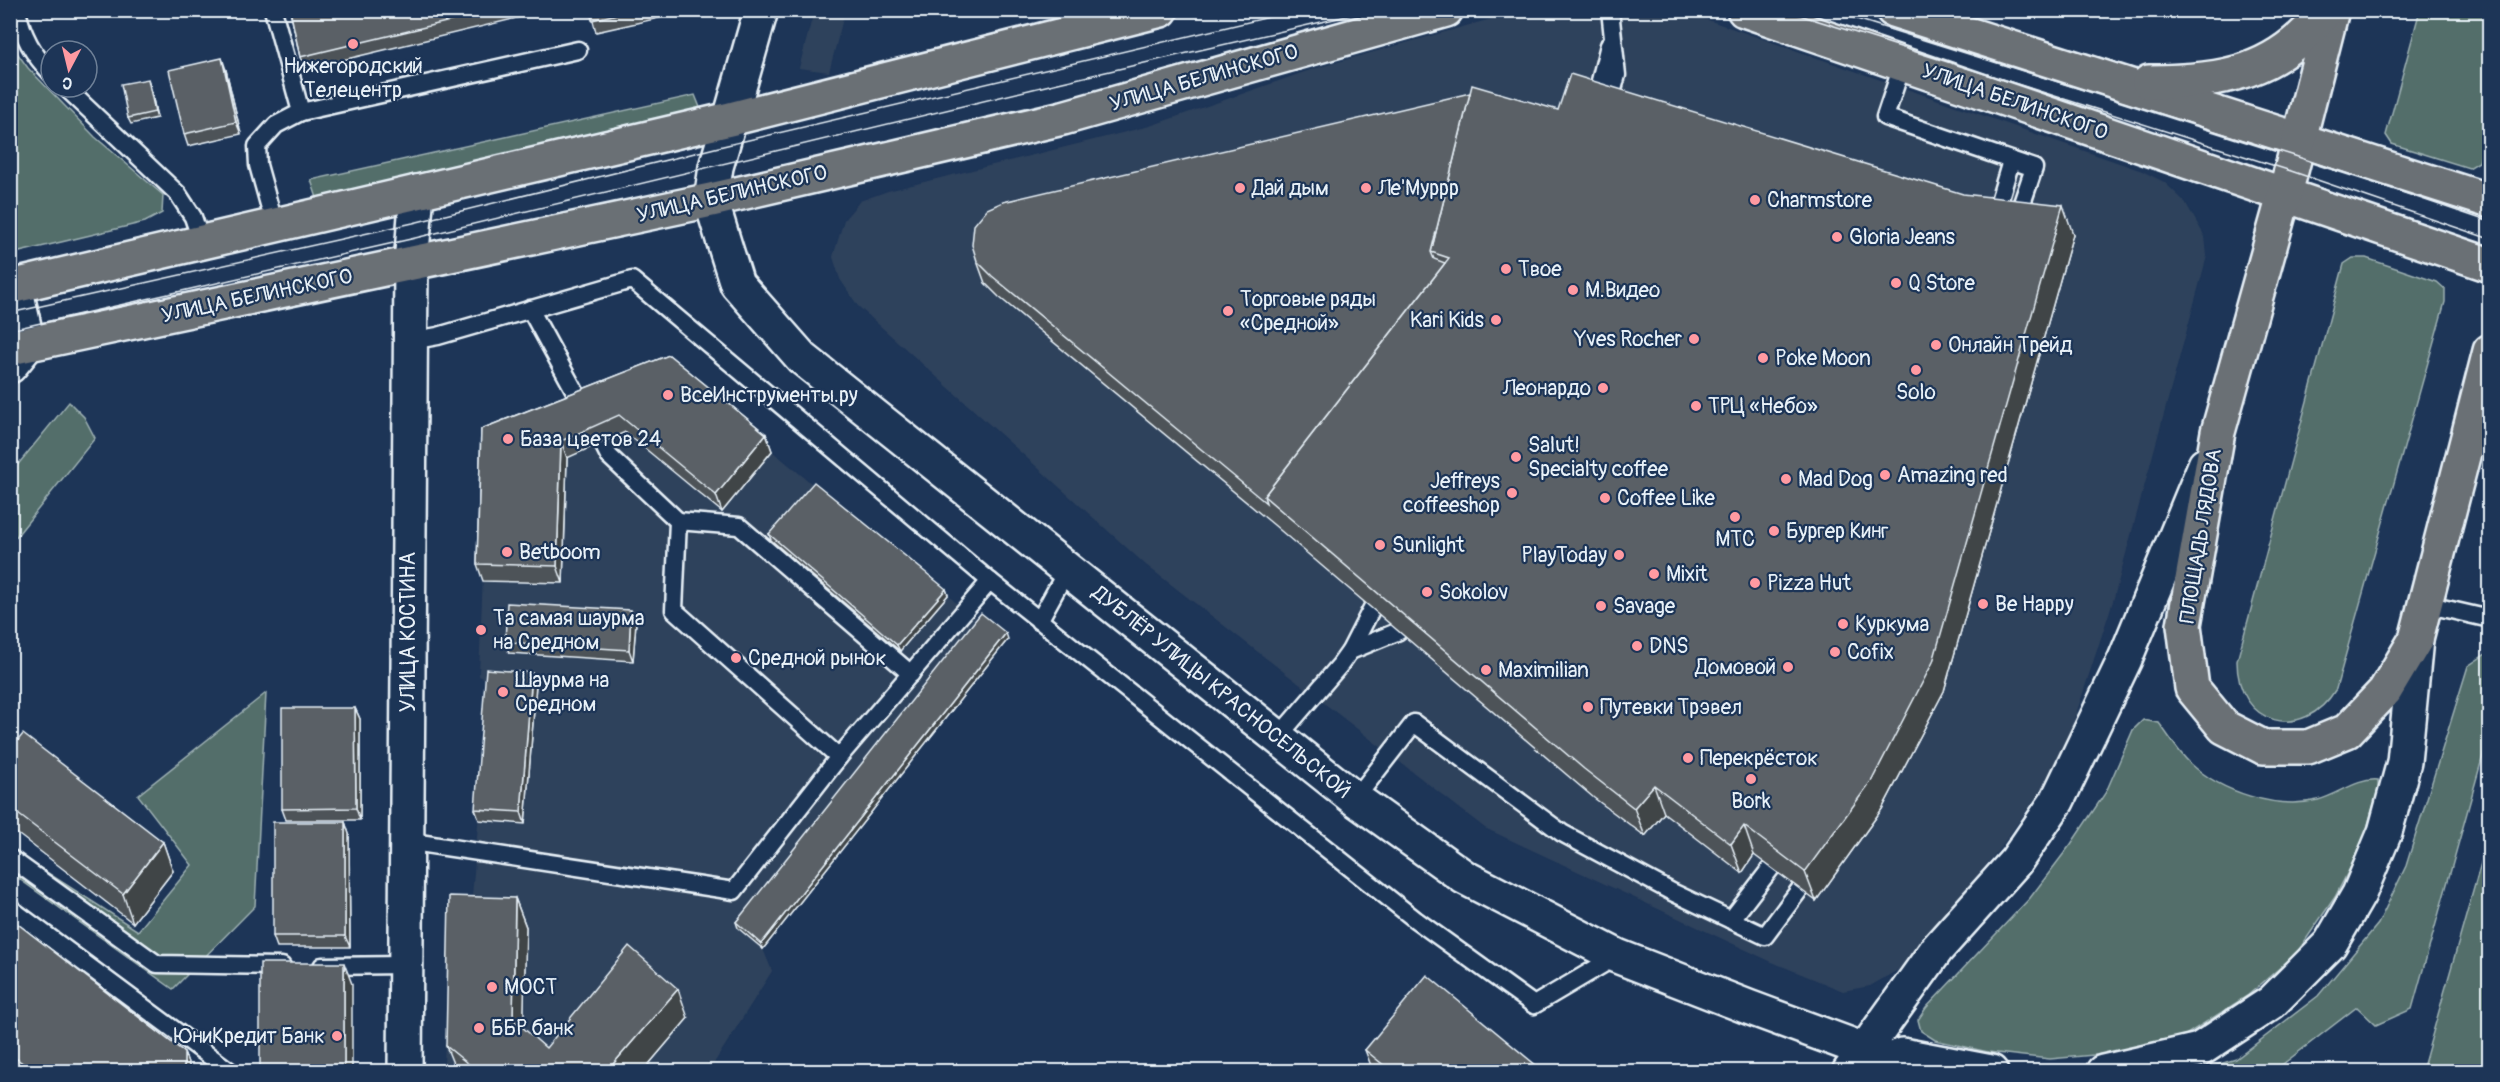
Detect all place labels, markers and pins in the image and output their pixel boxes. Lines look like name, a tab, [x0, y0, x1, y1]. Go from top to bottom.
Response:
marker: Нижегородский Телецентр	[346, 37, 360, 51]
place label: Нижегородский Телецентр	[283, 53, 423, 104]
place label: Дай дым	[1251, 175, 1329, 202]
place label: Ле'Муррр	[1377, 175, 1459, 202]
marker: Дай дым	[1233, 181, 1247, 195]
marker: Ле'Муррр	[1359, 181, 1373, 195]
place label: Charmstore	[1767, 187, 1873, 214]
marker: Charmstore	[1748, 193, 1762, 207]
place label: Gloria Jeans	[1849, 224, 1956, 251]
marker: Gloria Jeans	[1830, 230, 1844, 244]
place label: Твое	[1518, 256, 1562, 283]
marker: Твое	[1499, 262, 1513, 276]
place label: Q Store	[1908, 270, 1975, 297]
marker: Q Store	[1889, 276, 1903, 290]
place label: М.Видео	[1585, 277, 1660, 304]
marker: М.Видео	[1566, 283, 1580, 297]
place label: Торговые ряды «Средной»	[1240, 286, 1376, 337]
marker: Торговые ряды «Средной»	[1221, 304, 1235, 318]
place label: Kari Kids	[1410, 307, 1485, 334]
marker: Kari Kids	[1489, 313, 1503, 327]
place label: Yves Rocher	[1573, 326, 1682, 353]
marker: Yves Rocher	[1687, 332, 1701, 346]
place label: Онлайн Трейд	[1948, 332, 2073, 359]
marker: Онлайн Трейд	[1929, 338, 1943, 352]
place label: Poke Moon	[1775, 345, 1871, 372]
marker: Poke Moon	[1756, 351, 1770, 365]
marker: Solo	[1909, 363, 1923, 377]
place label: Леонардо	[1502, 375, 1591, 402]
place label: Solo	[1896, 379, 1936, 406]
marker: Леонардо	[1596, 381, 1610, 395]
place label: ВсеИнструменты.ру	[680, 382, 858, 409]
marker: ВсеИнструменты.ру	[661, 388, 675, 402]
place label: ТРЦ «Небо»	[1708, 393, 1818, 420]
marker: ТРЦ «Небо»	[1689, 399, 1703, 413]
place label: База цветов 24	[520, 426, 661, 453]
marker: База цветов 24	[501, 432, 515, 446]
place label: Salut! Specialty coffee	[1528, 432, 1669, 483]
marker: Salut! Specialty coffee	[1509, 450, 1523, 464]
place label: Amazing red	[1897, 462, 2008, 489]
place label: Mad Dog	[1798, 466, 1873, 493]
place label: Jeffreys coffeeshop	[1403, 468, 1501, 519]
marker: Amazing red	[1878, 468, 1892, 482]
marker: Mad Dog	[1779, 472, 1793, 486]
place label: Coffee Like	[1617, 485, 1716, 512]
marker: Jeffreys coffeeshop	[1505, 486, 1519, 500]
marker: Coffee Like	[1598, 491, 1612, 505]
marker: МТС	[1728, 510, 1742, 524]
place label: Бургер Кинг	[1786, 518, 1889, 545]
marker: Бургер Кинг	[1767, 524, 1781, 538]
place label: МТС	[1715, 526, 1755, 553]
place label: Sunlight	[1392, 532, 1465, 559]
marker: Sunlight	[1373, 538, 1387, 552]
place label: Betboom	[519, 539, 601, 566]
place label: PlayToday	[1521, 542, 1607, 569]
marker: Betboom	[500, 545, 514, 559]
marker: PlayToday	[1612, 548, 1626, 562]
place label: Mixit	[1666, 561, 1708, 588]
marker: Mixit	[1647, 567, 1661, 581]
place label: Pizza Hut	[1767, 570, 1851, 597]
marker: Pizza Hut	[1748, 576, 1762, 590]
place label: Sokolov	[1439, 579, 1508, 606]
marker: Sokolov	[1420, 585, 1434, 599]
place label: Be Happy	[1995, 591, 2074, 618]
place label: Savage	[1613, 593, 1676, 620]
marker: Be Happy	[1976, 597, 1990, 611]
marker: Savage	[1594, 599, 1608, 613]
place label: Та самая шаурма на Средном	[493, 605, 645, 656]
place label: Куркума	[1855, 611, 1929, 638]
marker: Куркума	[1836, 617, 1850, 631]
marker: Та самая шаурма на Средном	[474, 623, 488, 637]
place label: DNS	[1649, 633, 1689, 660]
marker: DNS	[1630, 639, 1644, 653]
place label: Cofix	[1847, 639, 1894, 666]
place label: Средной рынок	[748, 645, 886, 672]
marker: Cofix	[1828, 645, 1842, 659]
marker: Средной рынок	[729, 651, 743, 665]
place label: Домовой	[1694, 654, 1776, 681]
place label: Maximilian	[1498, 657, 1589, 684]
marker: Домовой	[1781, 660, 1795, 674]
marker: Maximilian	[1479, 663, 1493, 677]
place label: Шаурма на Средном	[515, 667, 609, 718]
marker: Шаурма на Средном	[496, 685, 510, 699]
place label: Путевки Трэвел	[1600, 694, 1742, 721]
marker: Путевки Трэвел	[1581, 700, 1595, 714]
place label: Перекрёсток	[1700, 745, 1818, 772]
marker: Перекрёсток	[1681, 751, 1695, 765]
marker: Bork	[1744, 772, 1758, 786]
place label: Bork	[1731, 788, 1771, 815]
place label: МОСТ	[504, 974, 557, 1001]
marker: МОСТ	[485, 980, 499, 994]
place label: ББР банк	[491, 1015, 574, 1042]
marker: ББР банк	[472, 1021, 486, 1035]
place label: ЮниКредит Банк	[174, 1023, 325, 1050]
marker: ЮниКредит Банк	[330, 1029, 344, 1043]

